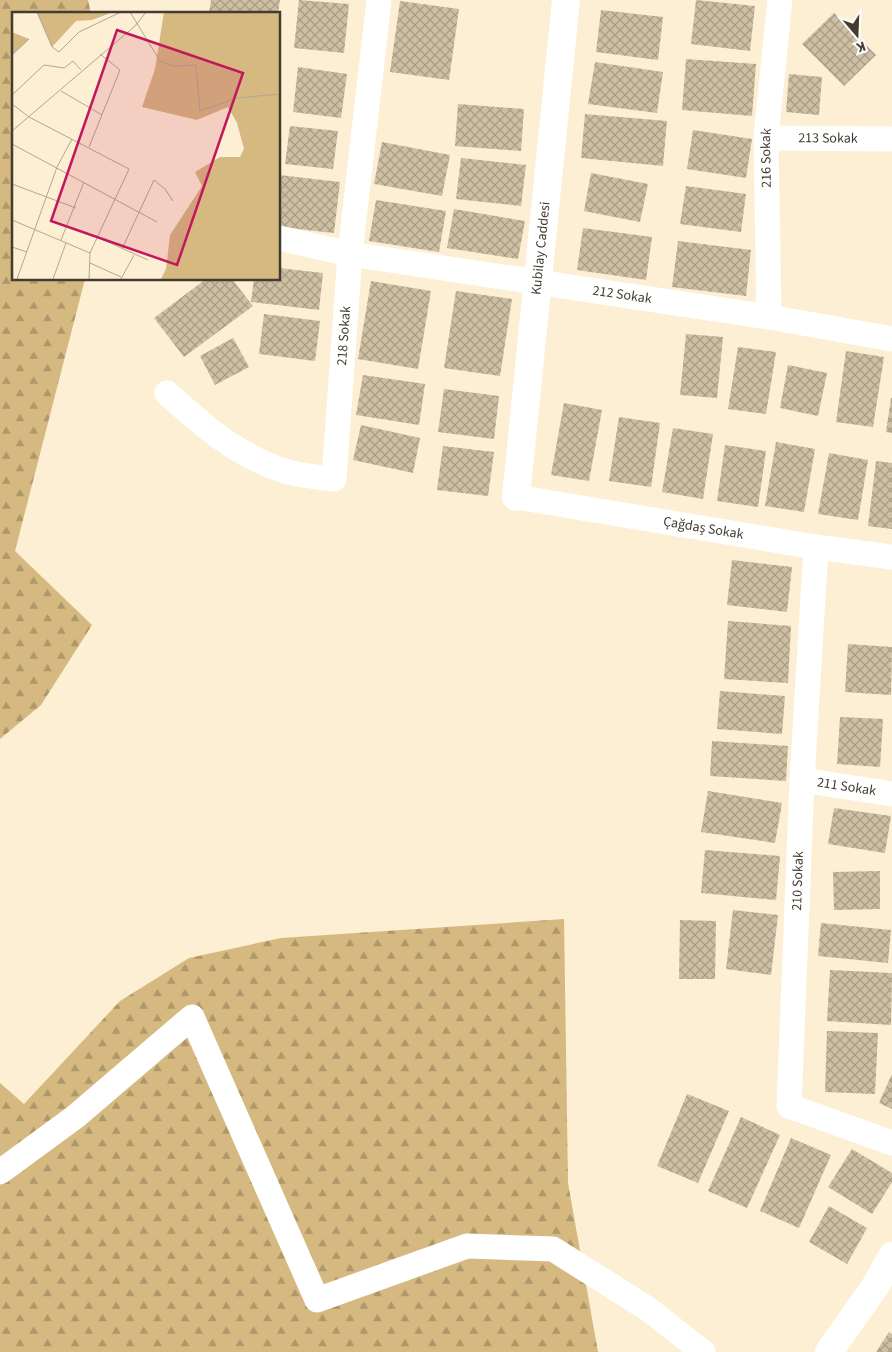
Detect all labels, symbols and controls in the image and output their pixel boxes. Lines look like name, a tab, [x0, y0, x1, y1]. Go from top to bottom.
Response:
north arrow	[832, 10, 882, 60]
inset map	[12, 12, 280, 280]
text: K	[853, 35, 868, 57]
street label: 216 Sokak	[756, 127, 777, 188]
street label: 213 Sokak	[798, 128, 858, 149]
street label: Kubilay Caddesi	[526, 201, 556, 296]
street label: 212 Sokak	[591, 281, 653, 309]
street label: 218 Sokak	[332, 305, 356, 366]
street label: Çağdaş Sokak	[662, 512, 745, 545]
street label: 211 Sokak	[815, 772, 878, 801]
street label: 210 Sokak	[787, 851, 809, 911]

